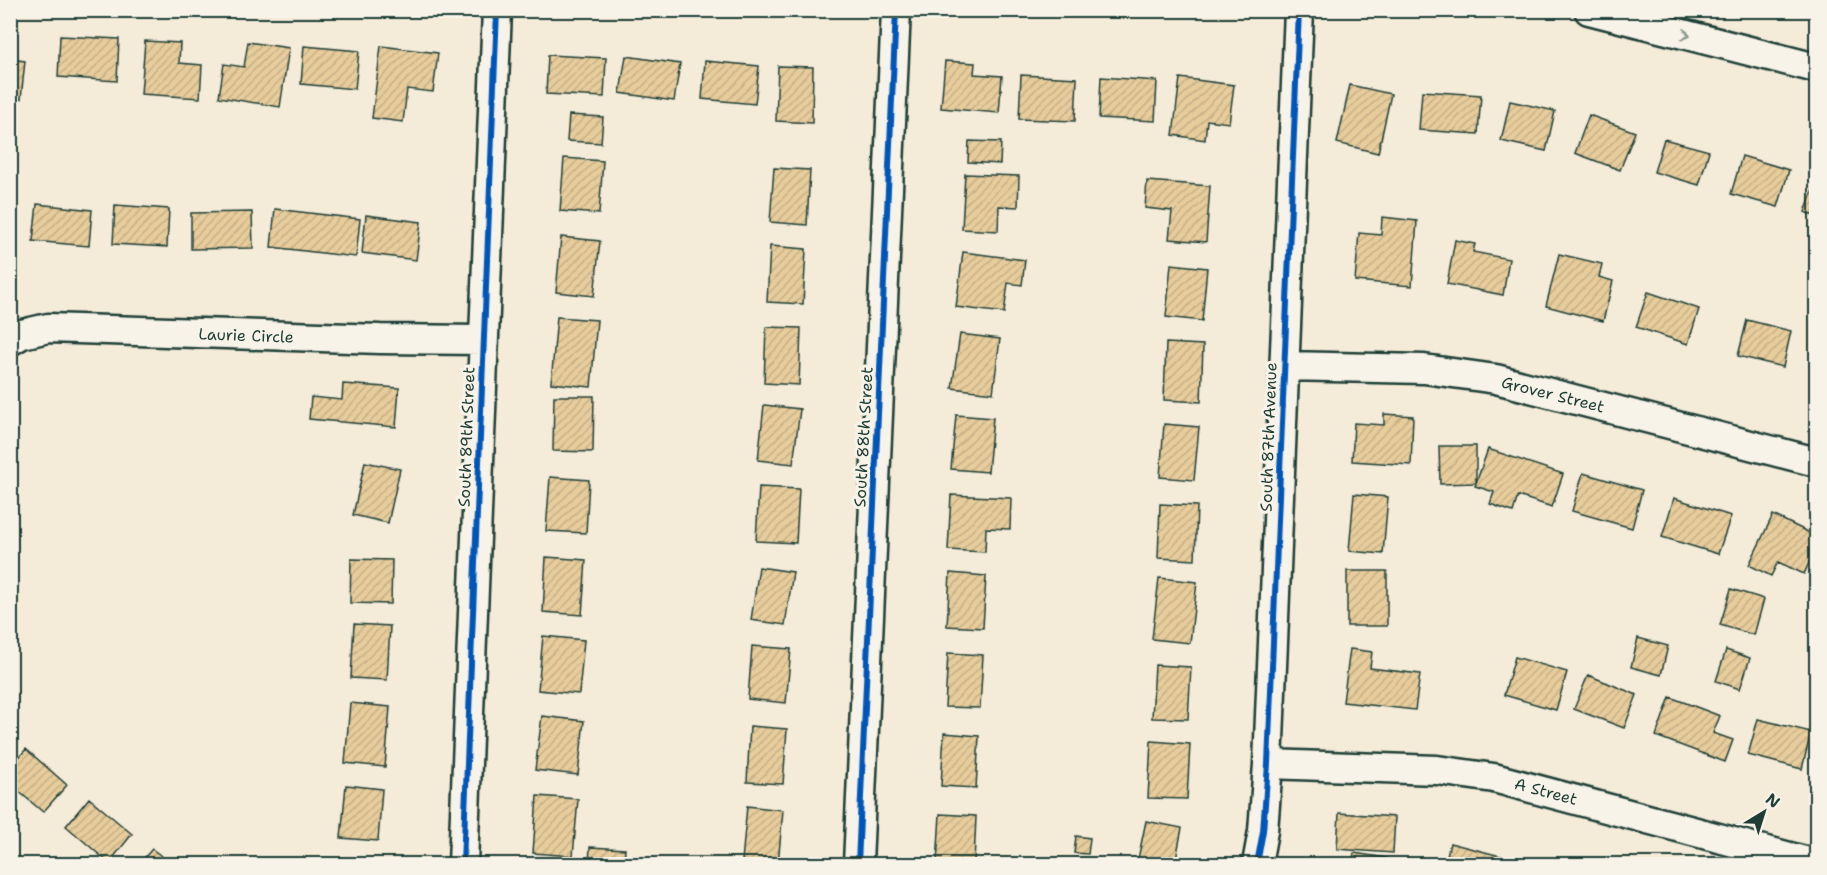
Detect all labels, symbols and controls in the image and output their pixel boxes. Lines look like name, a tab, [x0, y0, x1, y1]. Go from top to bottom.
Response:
one-way arrow	[1681, 28, 1691, 41]
street label: Laurie Circle	[198, 323, 294, 348]
street label: South 87th Avenue	[1255, 362, 1282, 512]
street label: South 88th Street	[849, 366, 878, 508]
street label: South 89th Street	[454, 367, 479, 508]
street label: Grover Street	[1499, 372, 1607, 417]
street label: A Street	[1512, 773, 1580, 810]
north arrow	[1734, 782, 1794, 842]
text: N	[1761, 788, 1784, 813]

